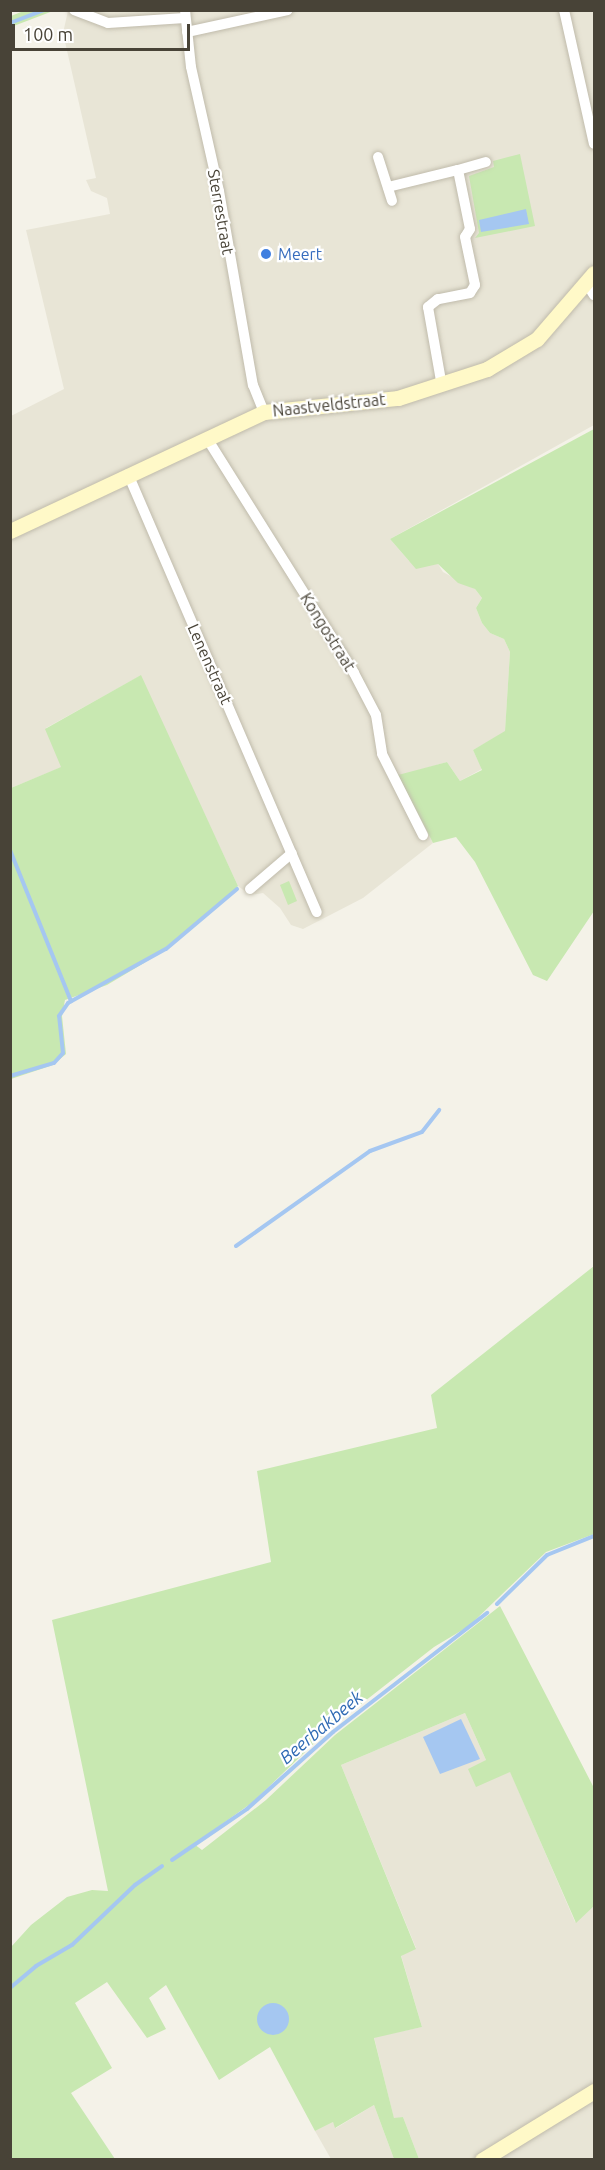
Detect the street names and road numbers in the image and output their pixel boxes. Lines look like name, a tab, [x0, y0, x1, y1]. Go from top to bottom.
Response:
street label: Sterrestraat	[204, 168, 238, 256]
street label: Naastveldstraat	[272, 390, 386, 420]
street label: Kongostraat	[296, 589, 360, 675]
street label: Lenenstraat	[184, 621, 236, 707]

